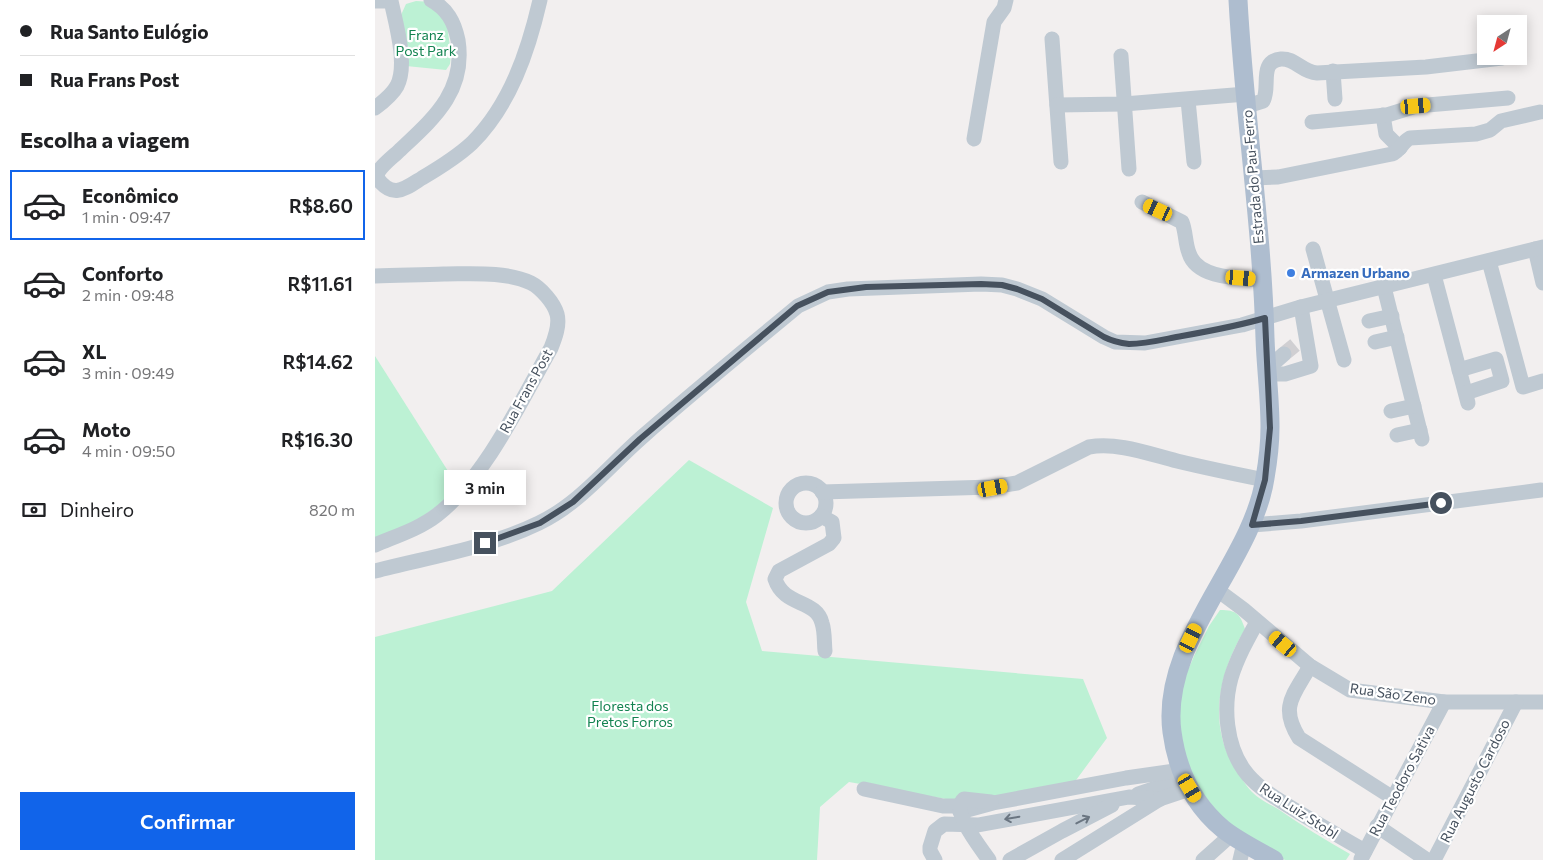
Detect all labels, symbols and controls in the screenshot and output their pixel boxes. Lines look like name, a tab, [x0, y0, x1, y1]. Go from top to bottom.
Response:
north arrow	[1477, 15, 1527, 65]
map controls	[1477, 15, 1527, 65]
text: Rua Santo Eulógio	[50, 20, 209, 43]
park label: Franz Post Park	[396, 26, 457, 59]
text: Rua Frans Post	[50, 68, 179, 91]
car	[1400, 97, 1431, 115]
street label: Estrada do Pau-Ferro	[1238, 109, 1267, 245]
text: Escolha a viagem	[20, 126, 190, 153]
icon: car	[22, 183, 67, 228]
text: Econômico	[82, 184, 179, 207]
text: R$8.60	[289, 194, 353, 217]
car	[1141, 197, 1174, 223]
text: 1 min · 09:47	[82, 207, 171, 226]
icon: car	[22, 261, 67, 306]
text: Conforto	[82, 262, 163, 285]
place label: Armazen Urbano	[1301, 264, 1410, 281]
marker: Armazen Urbano	[1285, 267, 1297, 279]
car	[1225, 269, 1256, 287]
text: R$11.61	[288, 272, 353, 295]
text: 2 min · 09:48	[82, 285, 174, 304]
icon: car	[22, 339, 67, 384]
text: XL	[82, 340, 107, 363]
street label: Rua Frans Post	[495, 345, 556, 436]
text: R$14.62	[282, 350, 353, 373]
text: 3 min · 09:49	[82, 363, 175, 382]
icon: car	[22, 417, 67, 462]
text: Moto	[82, 418, 131, 441]
text: R$16.30	[281, 428, 353, 451]
text: 4 min · 09:50	[82, 441, 175, 460]
callout: 3 min	[444, 470, 526, 506]
text: 3 min	[465, 478, 505, 497]
car	[976, 478, 1009, 498]
route start	[1430, 492, 1452, 514]
icon: cash	[20, 496, 48, 524]
text: Dinheiro	[60, 498, 134, 521]
text: 820 m	[309, 500, 355, 519]
route end	[474, 532, 496, 554]
car	[1177, 621, 1204, 655]
car	[1266, 629, 1299, 659]
street label: Rua São Zeno	[1349, 679, 1437, 708]
park label: Floresta dos Pretos Forros	[587, 697, 673, 730]
street label: Rua Augusto Cardoso	[1436, 716, 1513, 845]
street label: Rua Teodoro Sativa	[1365, 723, 1438, 839]
car	[1175, 771, 1204, 805]
street label: Rua Luiz Stobl	[1257, 779, 1342, 842]
button: Confirmar	[20, 792, 355, 850]
one-way arrow	[1005, 814, 1021, 824]
one-way arrow	[1076, 815, 1091, 825]

